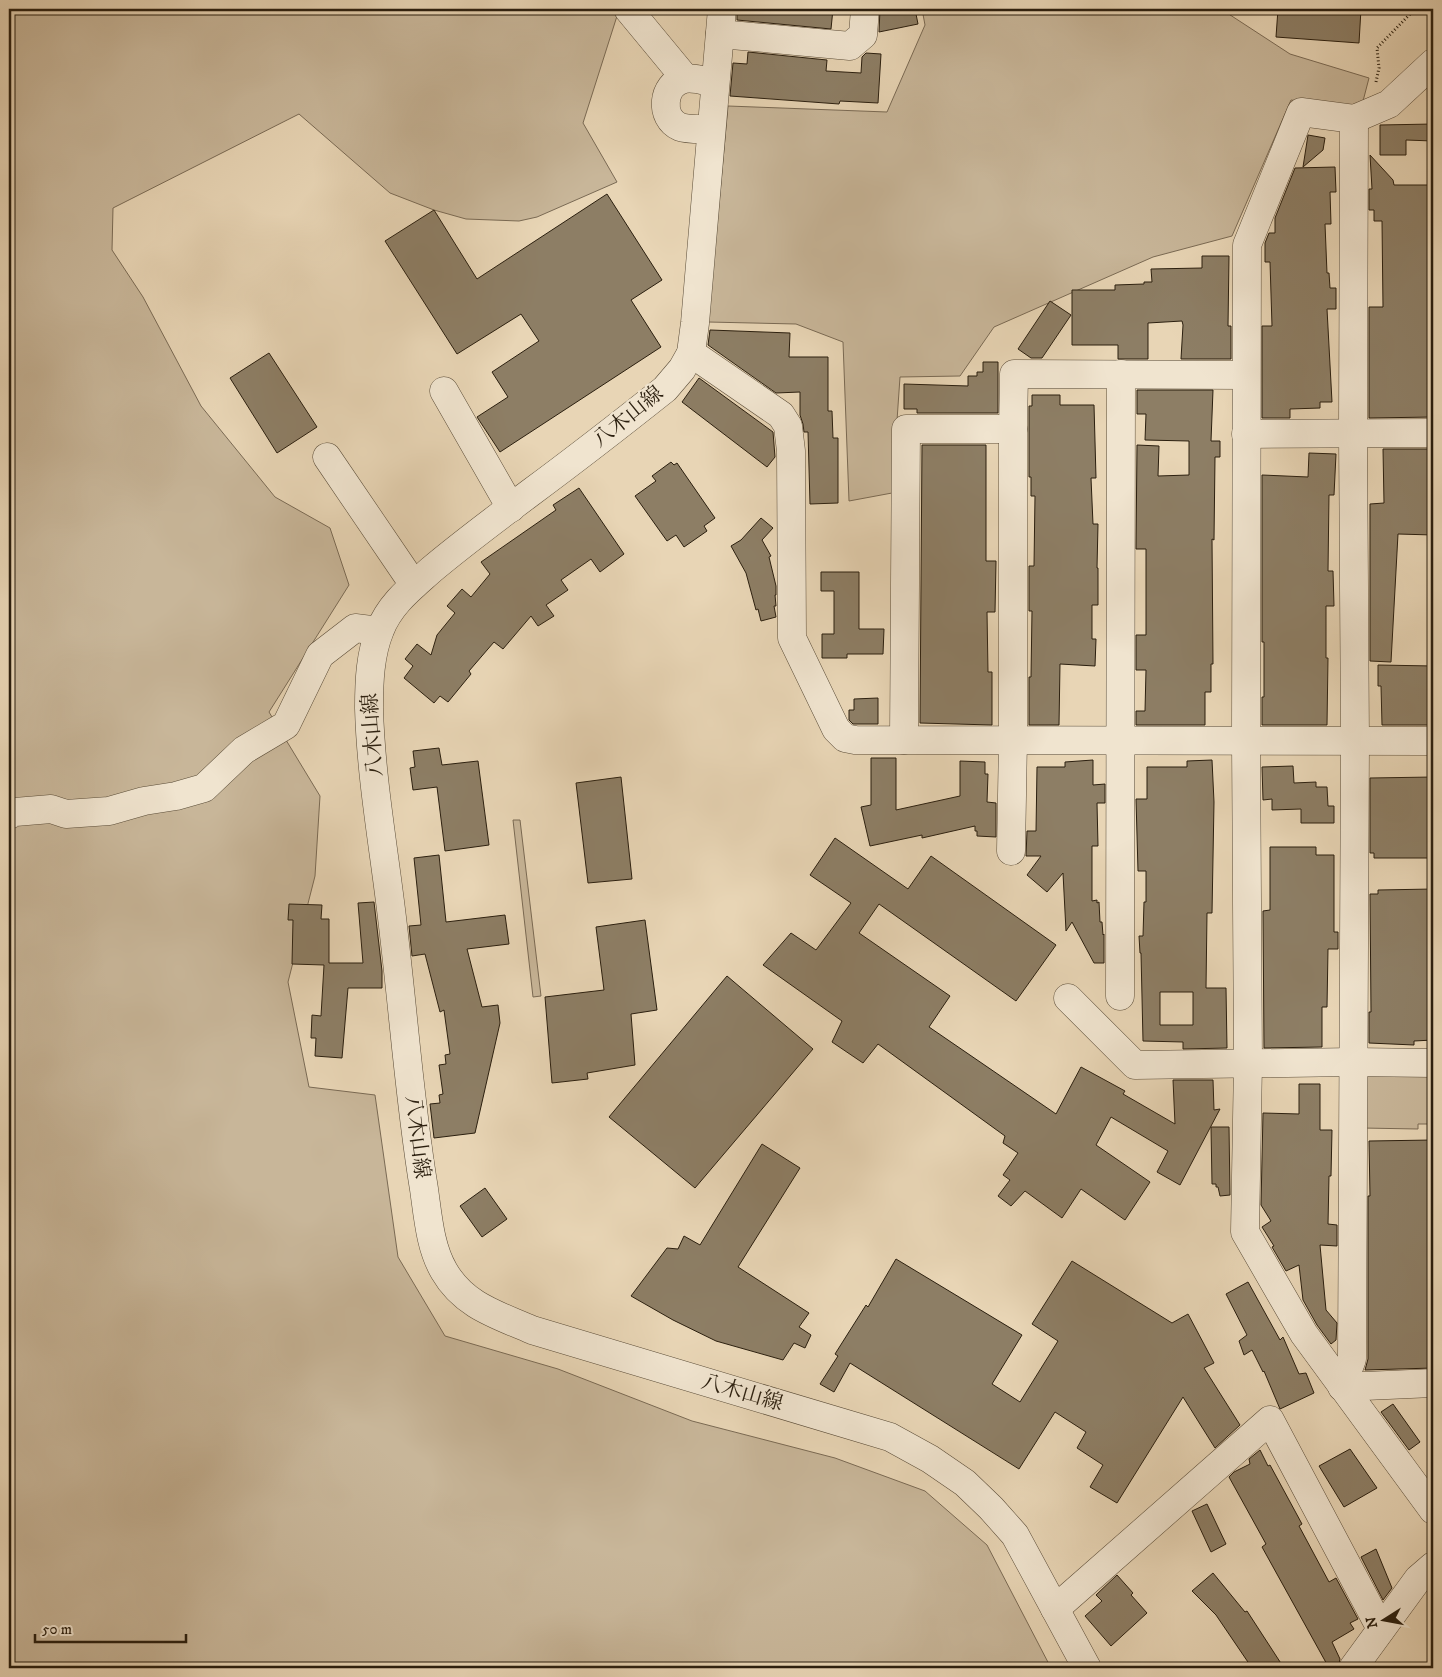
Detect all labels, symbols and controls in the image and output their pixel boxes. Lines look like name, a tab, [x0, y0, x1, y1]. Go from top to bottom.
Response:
street label: 八木山線	[587, 380, 669, 454]
street label: 八木山線	[357, 692, 389, 778]
street label: 八木山線	[399, 1094, 435, 1180]
street label: 八木山線	[698, 1369, 786, 1417]
north arrow	[1360, 1594, 1410, 1644]
scale bar	[35, 1612, 186, 1644]
text: N	[1362, 1614, 1382, 1630]
text: 50 m	[42, 1620, 72, 1639]

